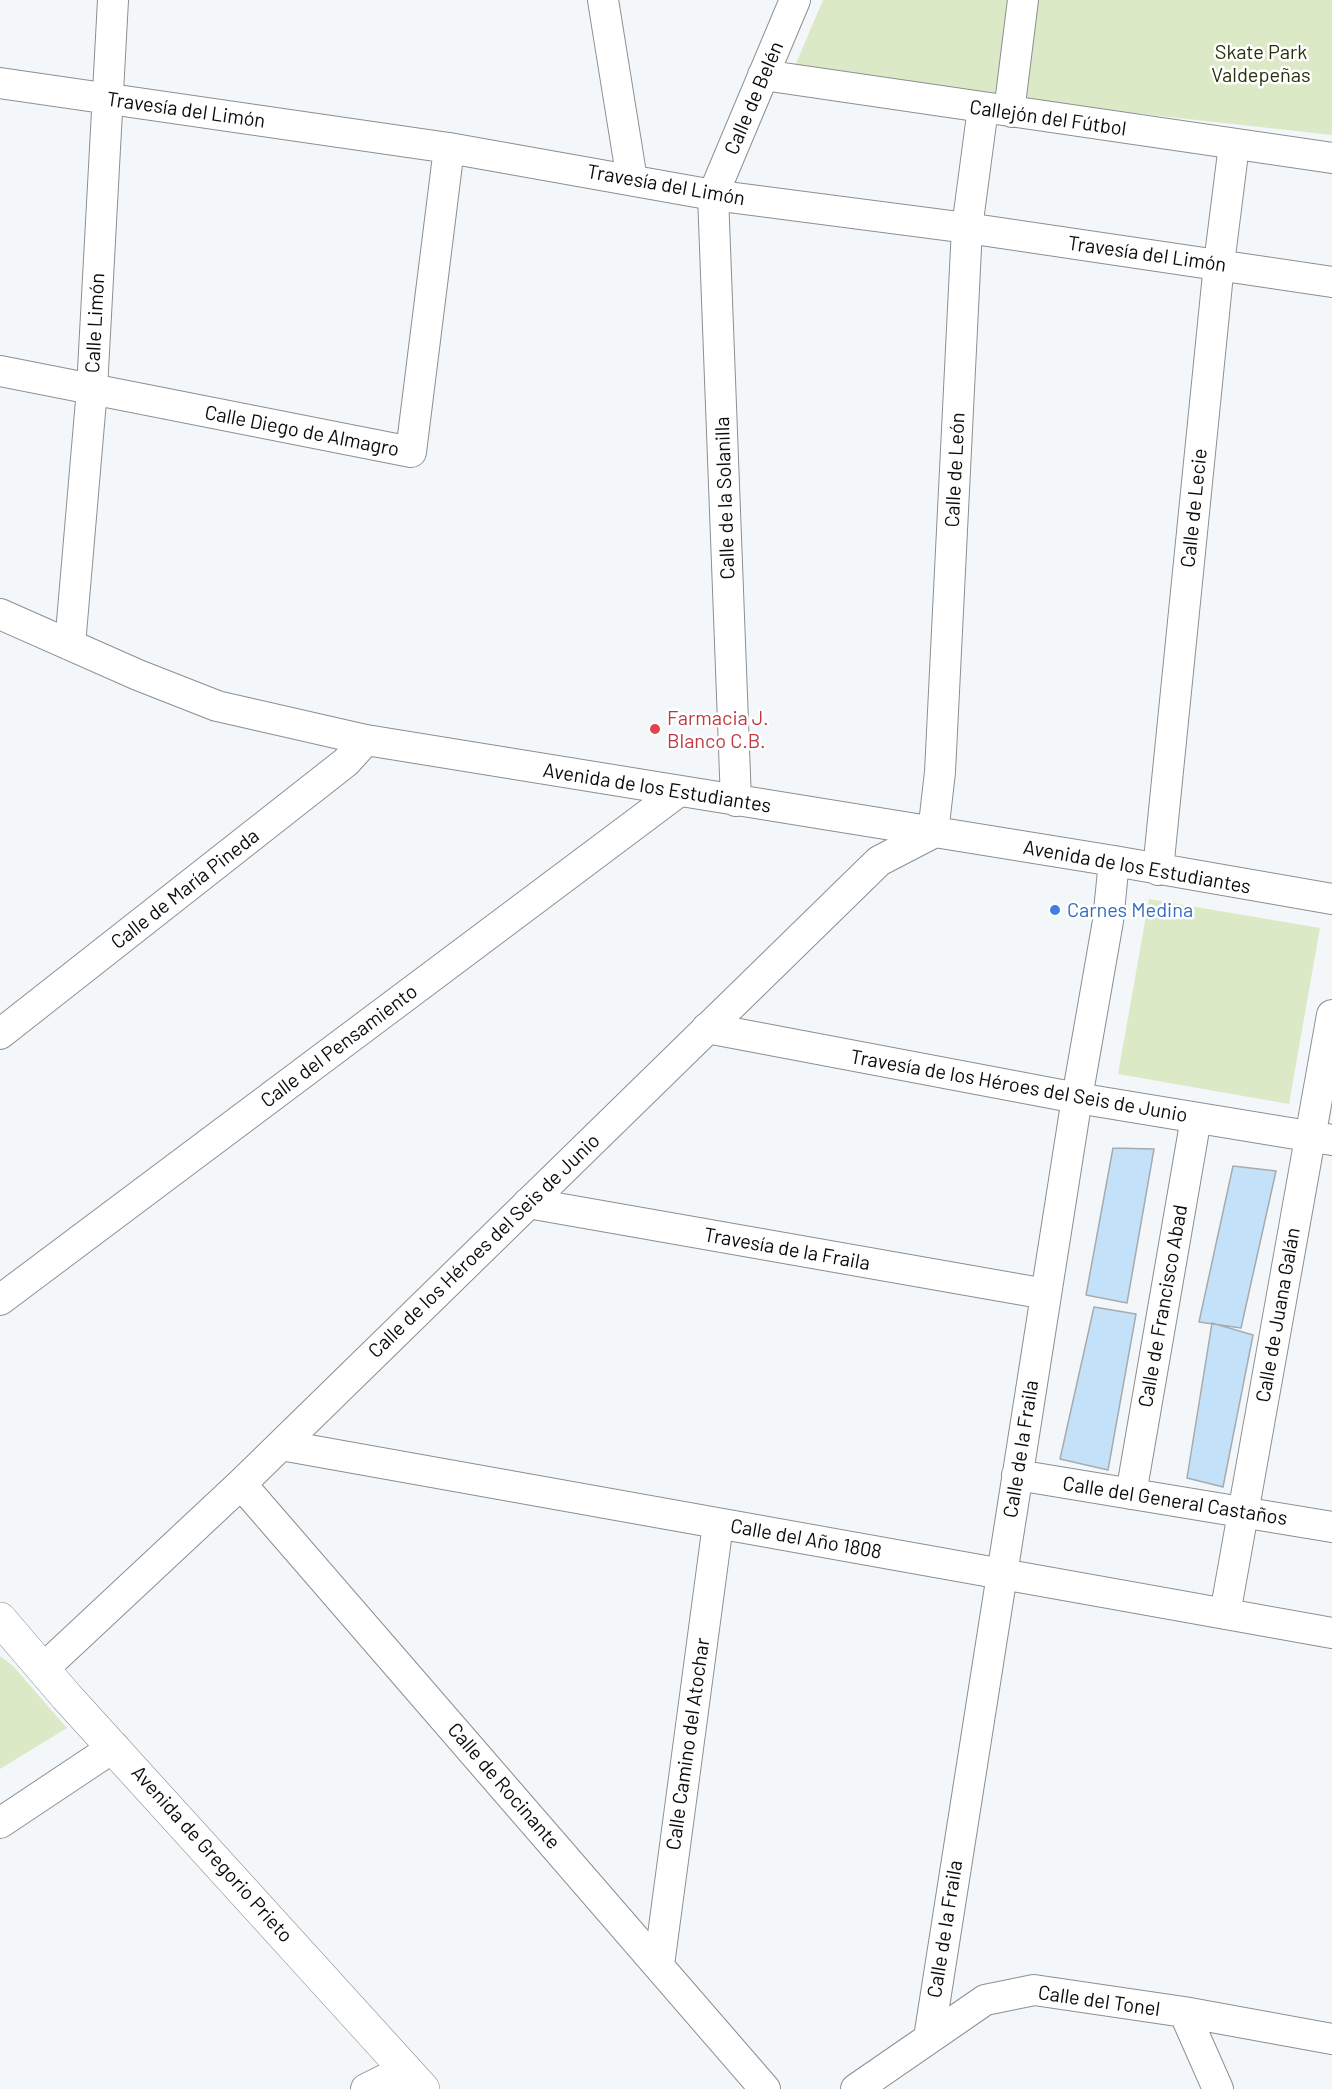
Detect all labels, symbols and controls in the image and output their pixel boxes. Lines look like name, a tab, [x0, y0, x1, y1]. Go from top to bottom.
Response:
street label: Calle de Belén	[719, 38, 789, 158]
park label: Skate Park Valdepeñas	[1211, 40, 1311, 87]
street label: Travesía del Limón	[105, 87, 267, 133]
street label: Callejón del Fútbol	[968, 95, 1128, 141]
street label: Travesía del Limón	[585, 159, 747, 211]
street label: Travesía del Limón	[1066, 231, 1228, 277]
street label: Calle Limón	[80, 272, 110, 374]
street label: Calle Diego de Almagro	[203, 400, 401, 462]
street label: Calle de León	[940, 412, 970, 528]
street label: Calle de la Solanilla	[710, 416, 740, 580]
street label: Calle de Lecie	[1176, 447, 1212, 569]
place label: Farmacia J. Blanco C.B.	[667, 706, 769, 753]
marker: Farmacia J. Blanco C.B.	[648, 722, 662, 736]
street label: Avenida de los Estudiantes	[541, 758, 773, 818]
street label: Calle de María Pineda	[106, 824, 264, 954]
street label: Avenida de los Estudiantes	[1021, 835, 1253, 899]
place label: Carnes Medina	[1067, 898, 1193, 922]
marker: Carnes Medina	[1048, 903, 1062, 917]
street label: Calle del Pensamiento	[256, 979, 422, 1113]
street label: Travesía de los Héroes del Seis de Junio	[849, 1045, 1189, 1127]
street label: Calle de los Héroes del Seis de Junio	[363, 1129, 605, 1363]
street label: Calle de Francisco Abad	[1133, 1203, 1193, 1409]
street label: Travesía de la Fraila	[702, 1223, 872, 1275]
street label: Calle de Juana Galán	[1251, 1226, 1305, 1404]
street label: Calle de la Fraila	[998, 1378, 1044, 1520]
street label: Calle del General Castaños	[1061, 1471, 1289, 1531]
street label: Calle del Año 1808	[728, 1514, 884, 1564]
street label: Calle Camino del Atochar	[661, 1636, 715, 1852]
street label: Calle de Rocinante	[443, 1718, 565, 1854]
street label: Avenida de Gregorio Prieto	[126, 1761, 298, 1947]
street label: Calle de la Fraila	[922, 1858, 968, 2000]
street label: Calle del Tonel	[1036, 1981, 1162, 2021]

